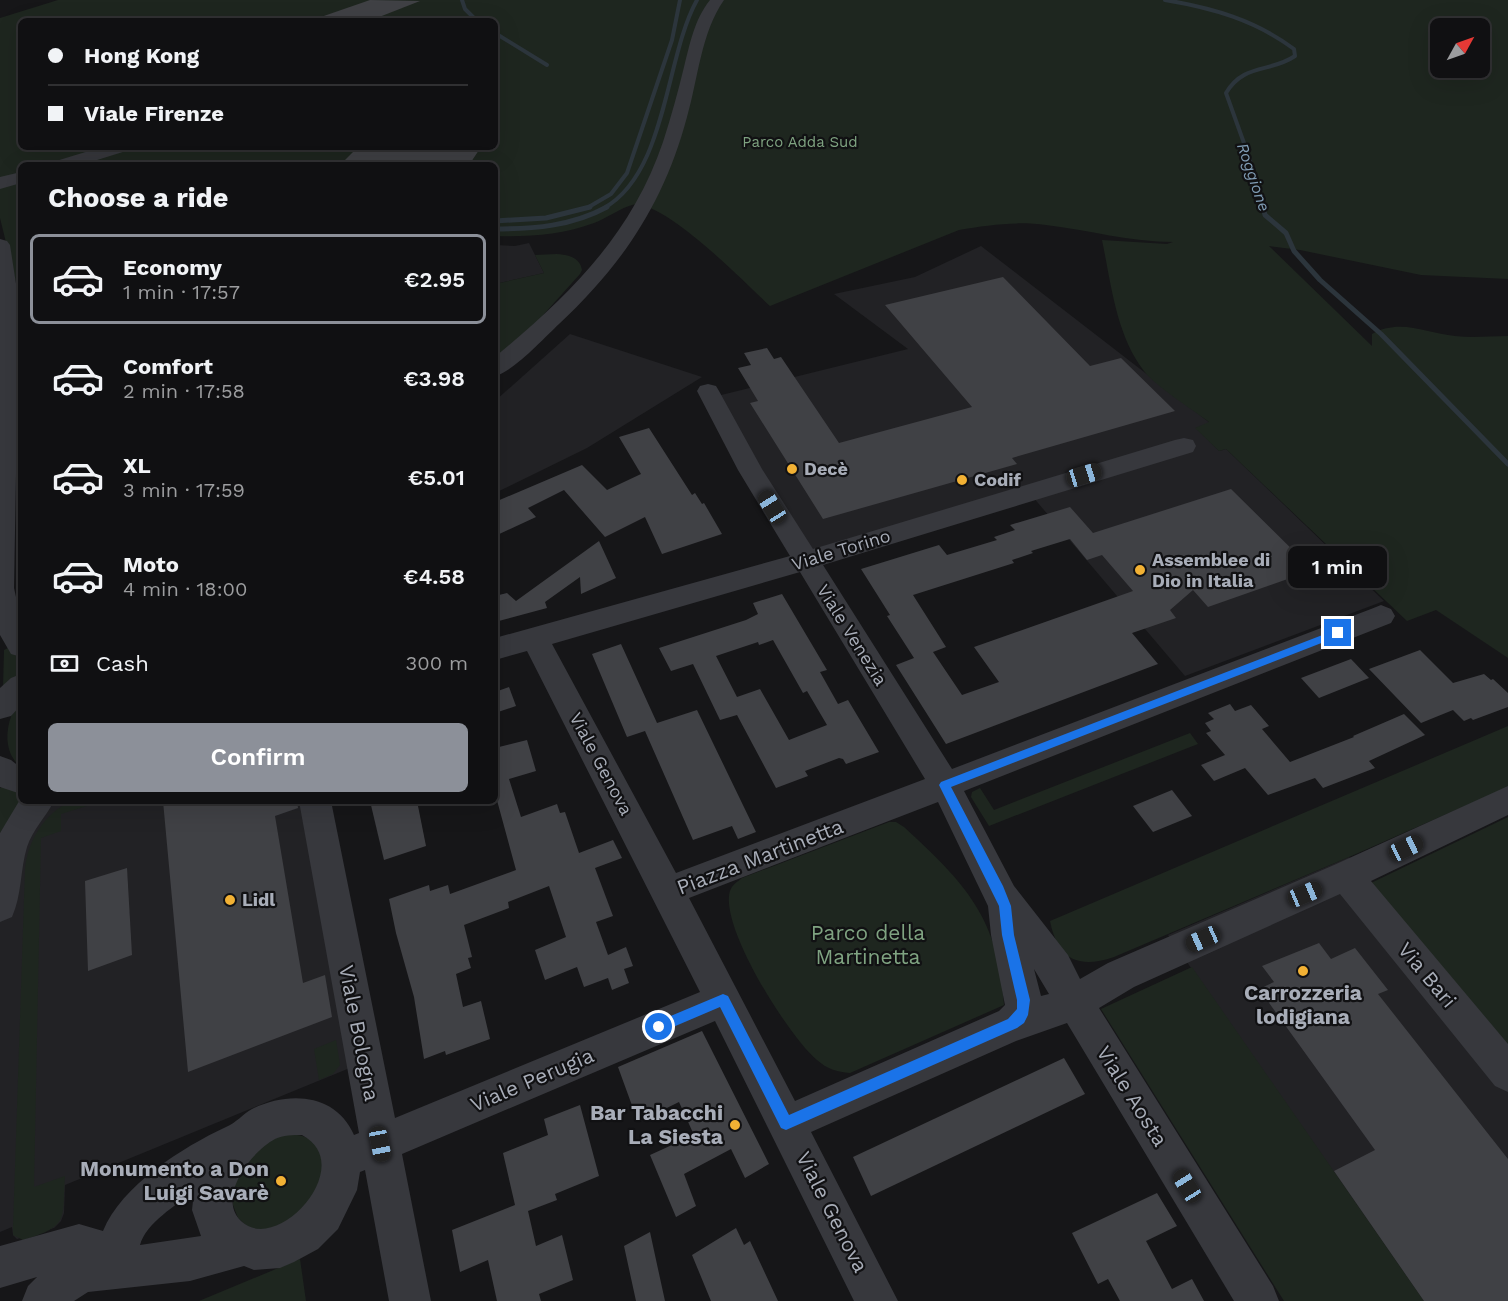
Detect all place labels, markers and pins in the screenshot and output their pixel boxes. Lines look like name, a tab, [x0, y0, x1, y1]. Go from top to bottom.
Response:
place label: Decè	[804, 458, 848, 479]
marker: Decè	[785, 462, 799, 476]
place label: Codif	[974, 469, 1022, 490]
marker: Codif	[955, 473, 969, 487]
place label: Assemblee di Dio in Italia	[1152, 549, 1270, 591]
marker: Assemblee di Dio in Italia	[1133, 563, 1147, 577]
place label: Lidl	[242, 889, 275, 910]
marker: Lidl	[223, 893, 237, 907]
marker: Carrozzeria lodigiana	[1296, 964, 1310, 978]
place label: Carrozzeria lodigiana	[1244, 980, 1363, 1029]
place label: Bar Tabacchi La Siesta	[590, 1100, 724, 1149]
marker: Bar Tabacchi La Siesta	[728, 1118, 742, 1132]
place label: Monumento a Don Luigi Savarè	[80, 1156, 269, 1205]
marker: Monumento a Don Luigi Savarè	[274, 1174, 288, 1188]

